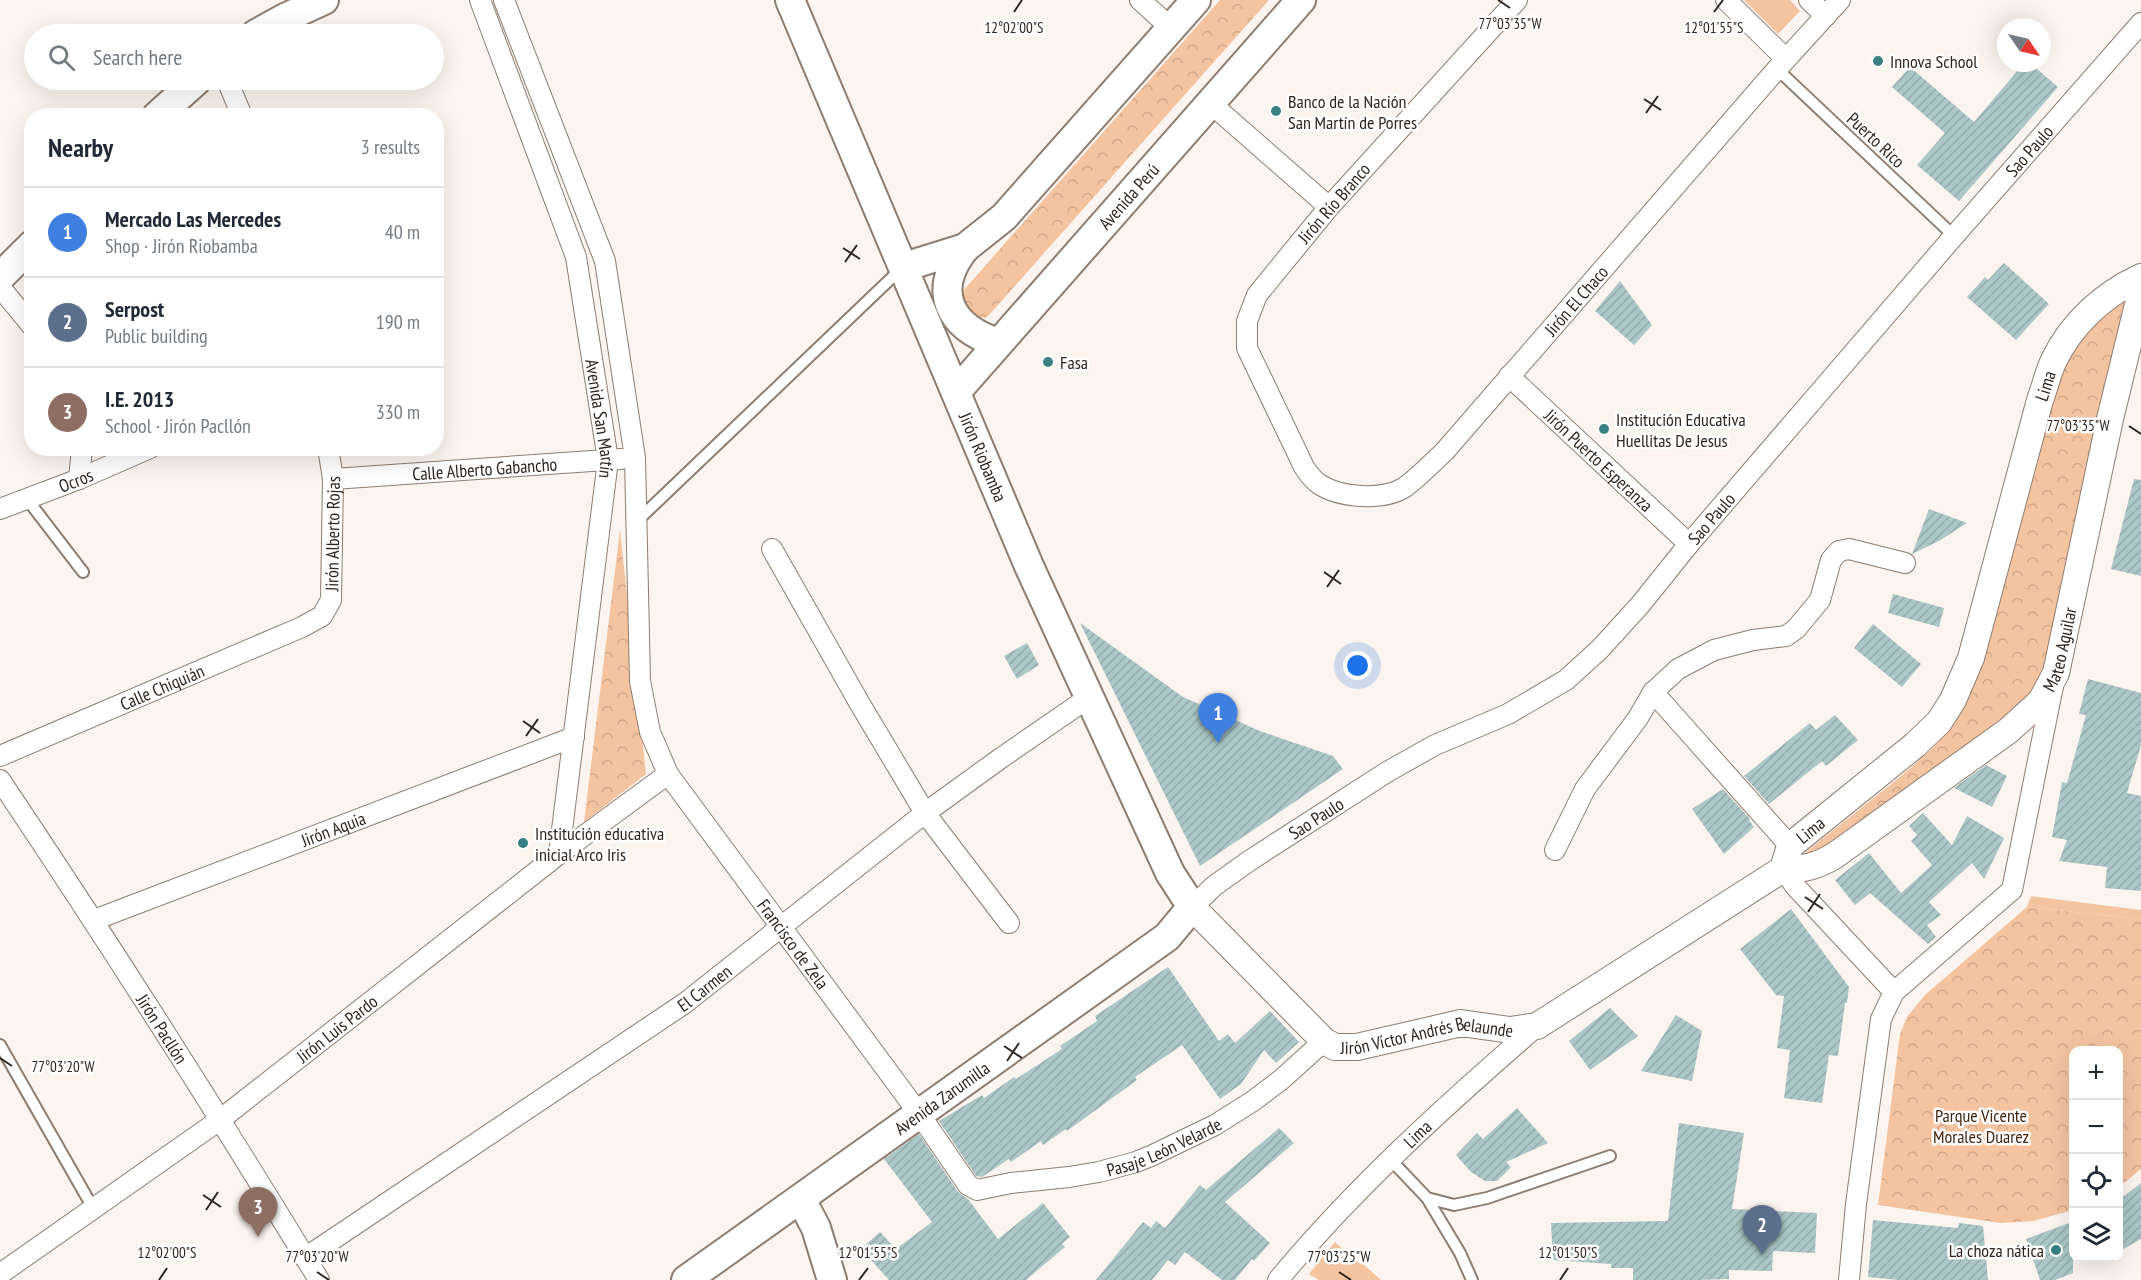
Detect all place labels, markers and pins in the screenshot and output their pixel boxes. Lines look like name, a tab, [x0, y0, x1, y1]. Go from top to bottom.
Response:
place label: Innova School	[1890, 50, 1978, 73]
marker: Innova School	[1871, 54, 1885, 68]
place label: Banco de la Nación San Martín de Porres	[1288, 90, 1417, 134]
marker: Banco de la Nación San Martín de Porres	[1269, 104, 1283, 118]
place label: Fasa	[1060, 351, 1088, 374]
marker: Fasa	[1041, 355, 1055, 369]
place label: Institución Educativa Huellitas De Jesus	[1616, 408, 1746, 452]
marker: Institución Educativa Huellitas De Jesus	[1597, 422, 1611, 436]
pin: 1	[1198, 694, 1238, 743]
place label: Institución educativa inicial Arco Iris	[535, 822, 664, 866]
marker: Institución educativa inicial Arco Iris	[516, 836, 530, 850]
pin: 3	[238, 1188, 278, 1237]
pin: 2	[1742, 1206, 1782, 1255]
place label: La choza nática	[1949, 1239, 2044, 1262]
marker: La choza nática	[2049, 1243, 2063, 1257]

